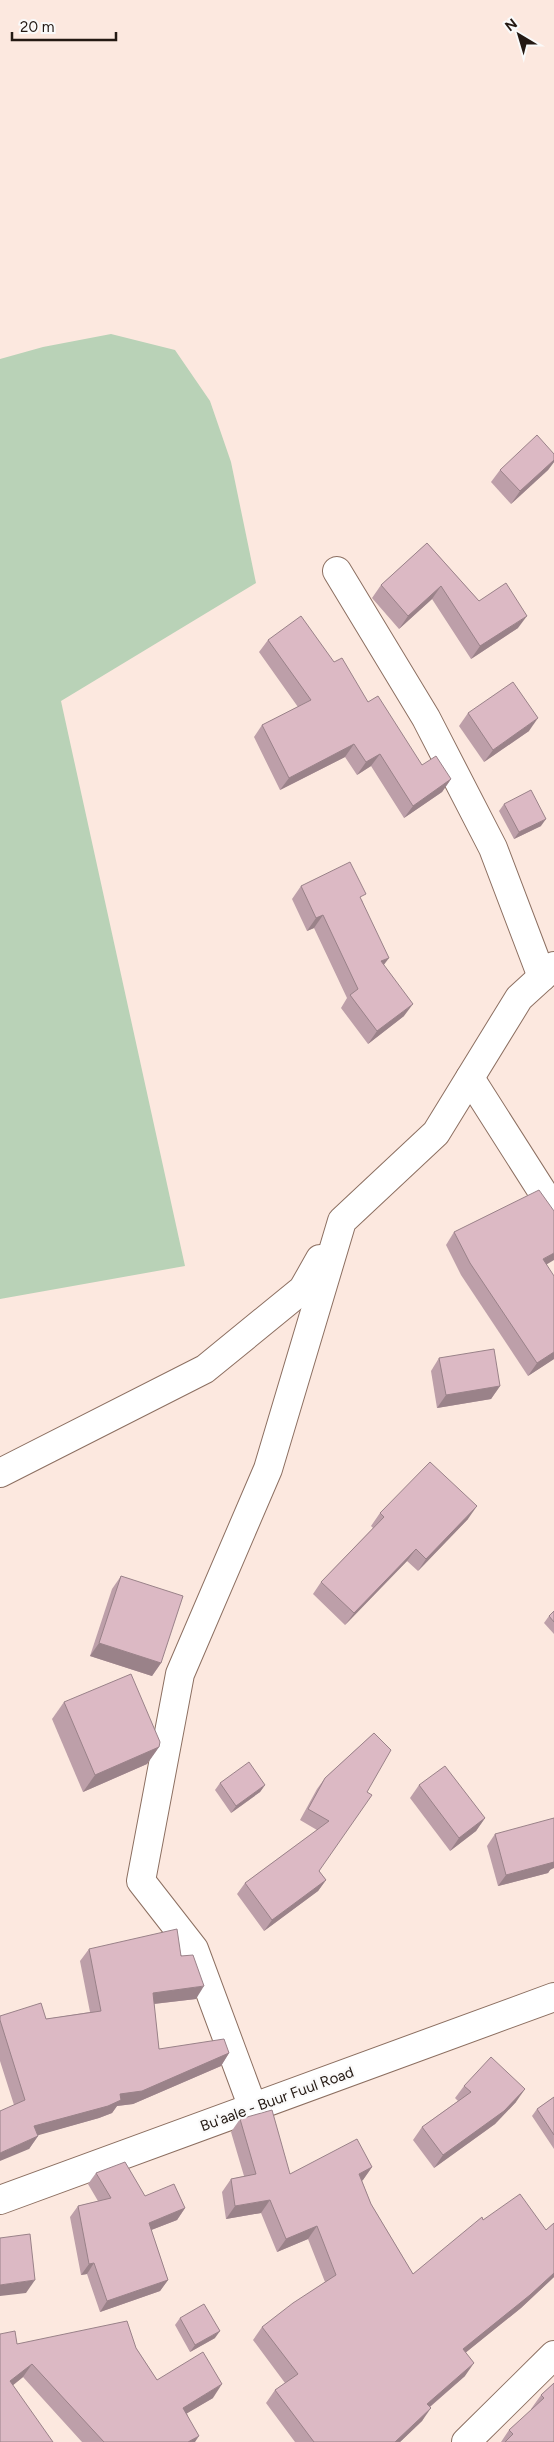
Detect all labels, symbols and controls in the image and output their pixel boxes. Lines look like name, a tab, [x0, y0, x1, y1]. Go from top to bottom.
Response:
scale bar	[12, 10, 116, 42]
north arrow	[494, 10, 544, 60]
text: N	[502, 15, 521, 35]
text: 20 m	[20, 18, 54, 36]
street label: Bu'aale - Buur Fuul Road	[198, 2063, 356, 2135]

